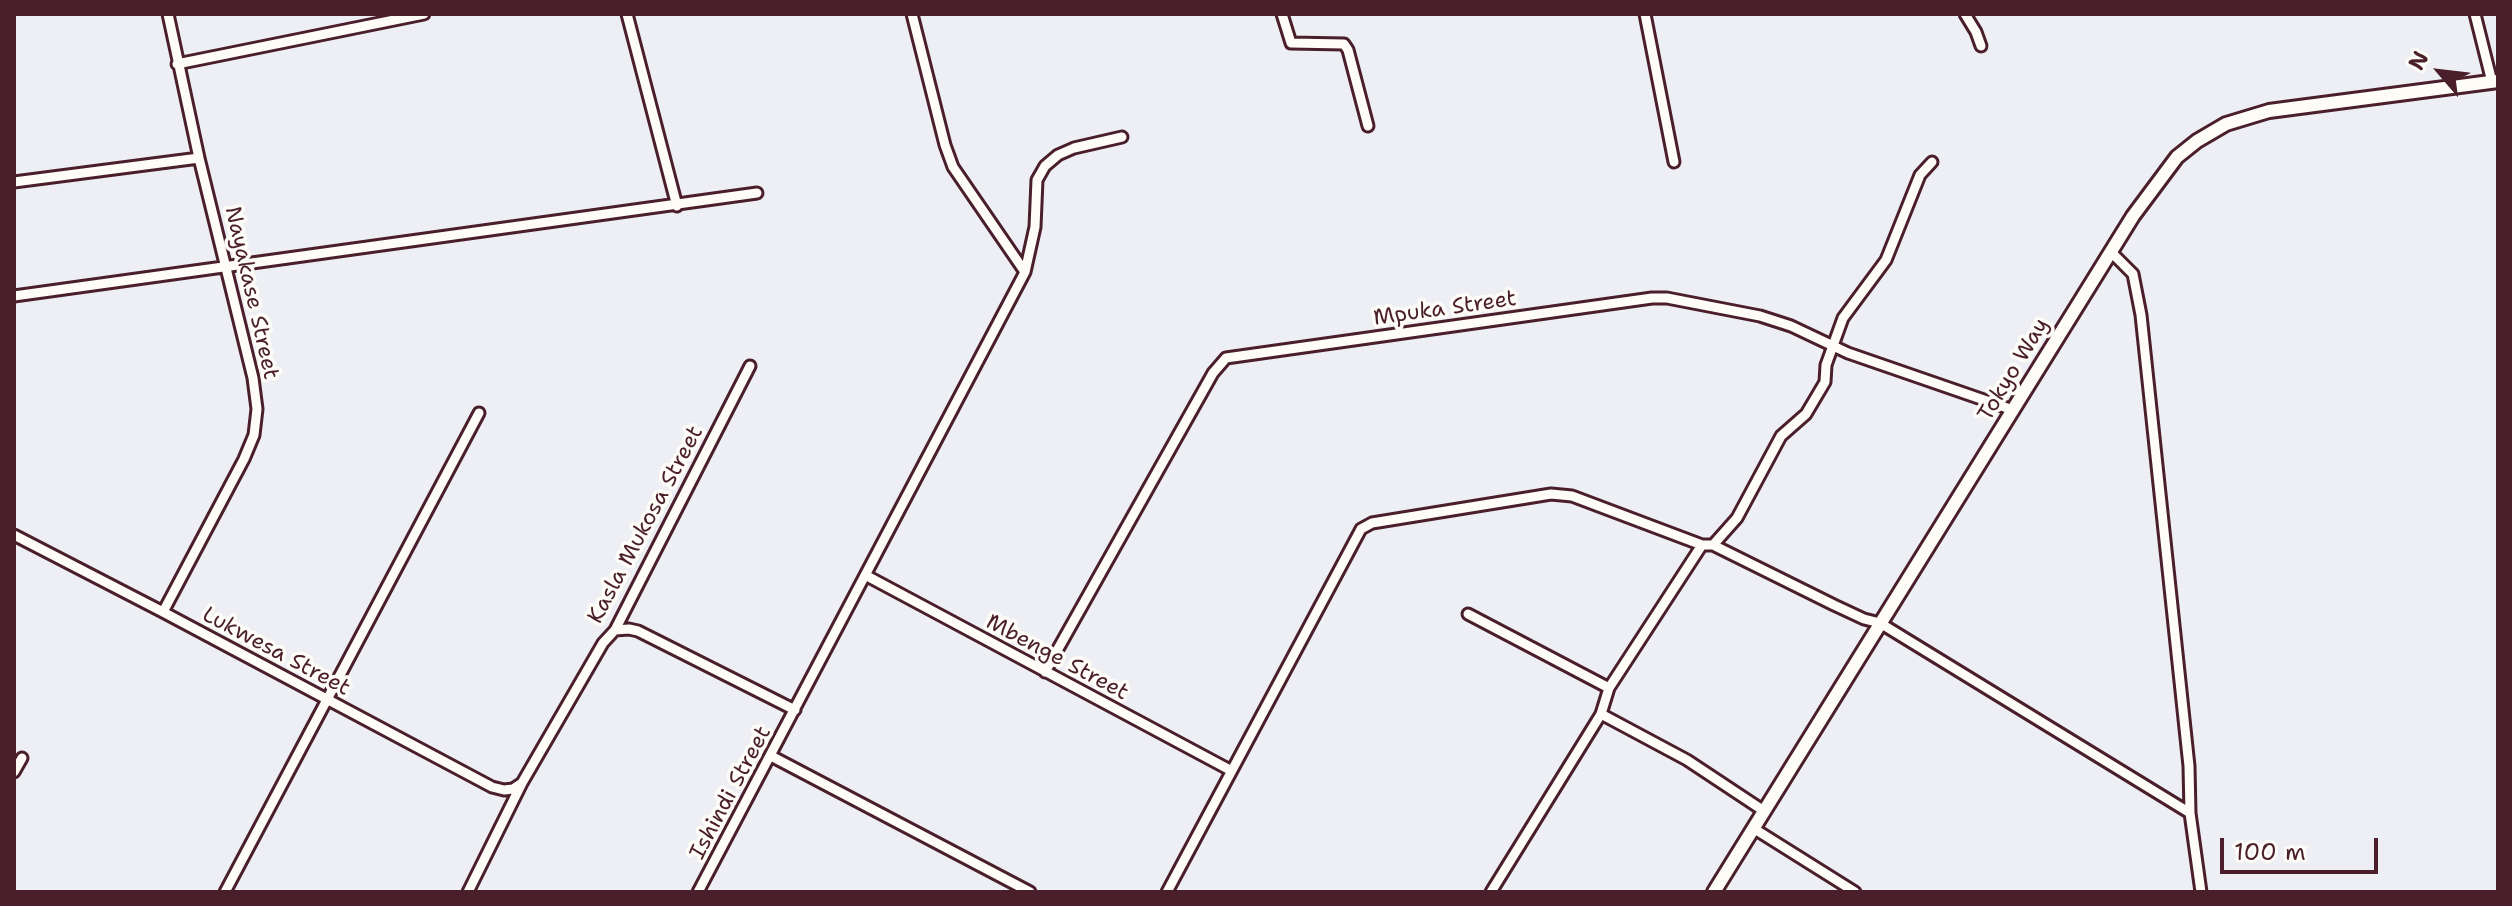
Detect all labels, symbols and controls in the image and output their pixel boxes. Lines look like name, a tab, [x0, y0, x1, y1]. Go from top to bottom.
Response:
north arrow	[2400, 32, 2480, 112]
text: N	[2401, 46, 2435, 75]
street label: Nayakase Street	[218, 204, 284, 382]
street label: Mpuka Street	[1372, 286, 1518, 332]
street label: Tokyo Way	[1973, 314, 2055, 426]
street label: Kasla Mukosa Street	[583, 422, 709, 628]
street label: Lukwesa Street	[198, 602, 354, 702]
street label: Mbenge Street	[981, 609, 1133, 707]
street label: Ishindi Street	[685, 722, 777, 864]
scale bar	[2224, 822, 2382, 872]
text: 100 m	[2234, 836, 2306, 868]

